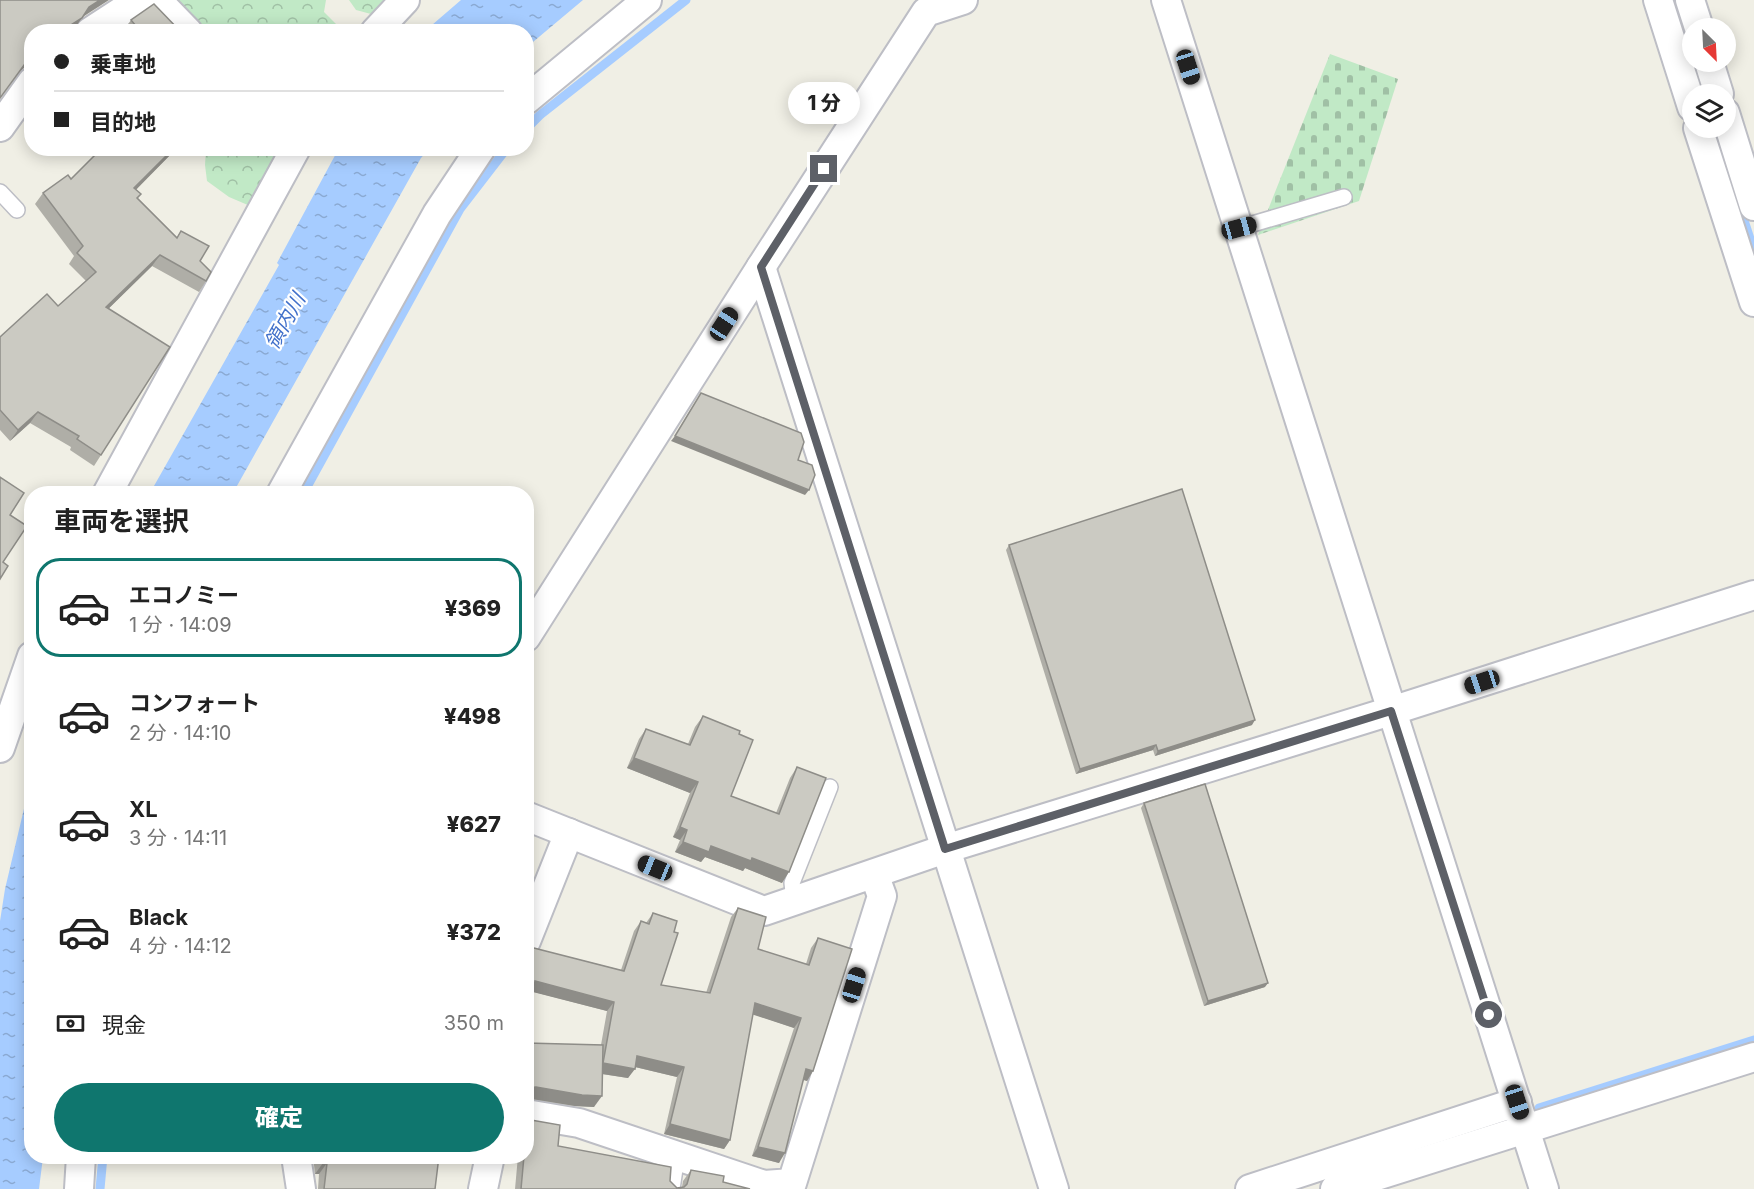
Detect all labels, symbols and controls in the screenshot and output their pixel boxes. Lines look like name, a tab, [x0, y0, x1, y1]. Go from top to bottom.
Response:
north arrow	[1682, 18, 1736, 72]
map controls	[1682, 18, 1736, 138]
car	[1174, 47, 1202, 87]
text: 乗車地	[90, 51, 156, 77]
callout: 1 分	[788, 82, 860, 124]
button: layers	[1682, 84, 1736, 138]
text: 1 分	[807, 91, 841, 115]
text: 目的地	[90, 109, 156, 135]
route end	[810, 155, 837, 182]
car	[1219, 215, 1259, 241]
water label: 領内川	[260, 287, 311, 353]
car	[707, 304, 741, 344]
text: 車両を選択	[54, 505, 189, 538]
icon: car	[57, 581, 111, 635]
text: エコノミー	[129, 582, 239, 608]
text: ¥369	[445, 595, 501, 621]
text: 1 分 · 14:09	[129, 613, 232, 637]
car	[1462, 668, 1502, 696]
icon: car	[57, 689, 111, 743]
text: コンフォート	[129, 690, 260, 716]
text: ¥498	[444, 703, 501, 729]
text: 2 分 · 14:10	[129, 721, 231, 745]
text: XL	[129, 796, 158, 822]
icon: car	[57, 797, 111, 851]
text: ¥627	[447, 811, 501, 837]
text: 3 分 · 14:11	[129, 826, 227, 850]
car	[635, 853, 675, 883]
text: Black	[129, 904, 188, 930]
icon: car	[57, 905, 111, 959]
text: ¥372	[447, 919, 501, 945]
text: 4 分 · 14:12	[129, 934, 232, 958]
car	[840, 965, 868, 1005]
route start	[1475, 1001, 1502, 1028]
icon: cash	[54, 1007, 87, 1040]
text: 350 m	[444, 1011, 504, 1035]
text: 現金	[102, 1012, 146, 1038]
car	[1503, 1082, 1531, 1122]
button: 確定	[54, 1083, 504, 1152]

